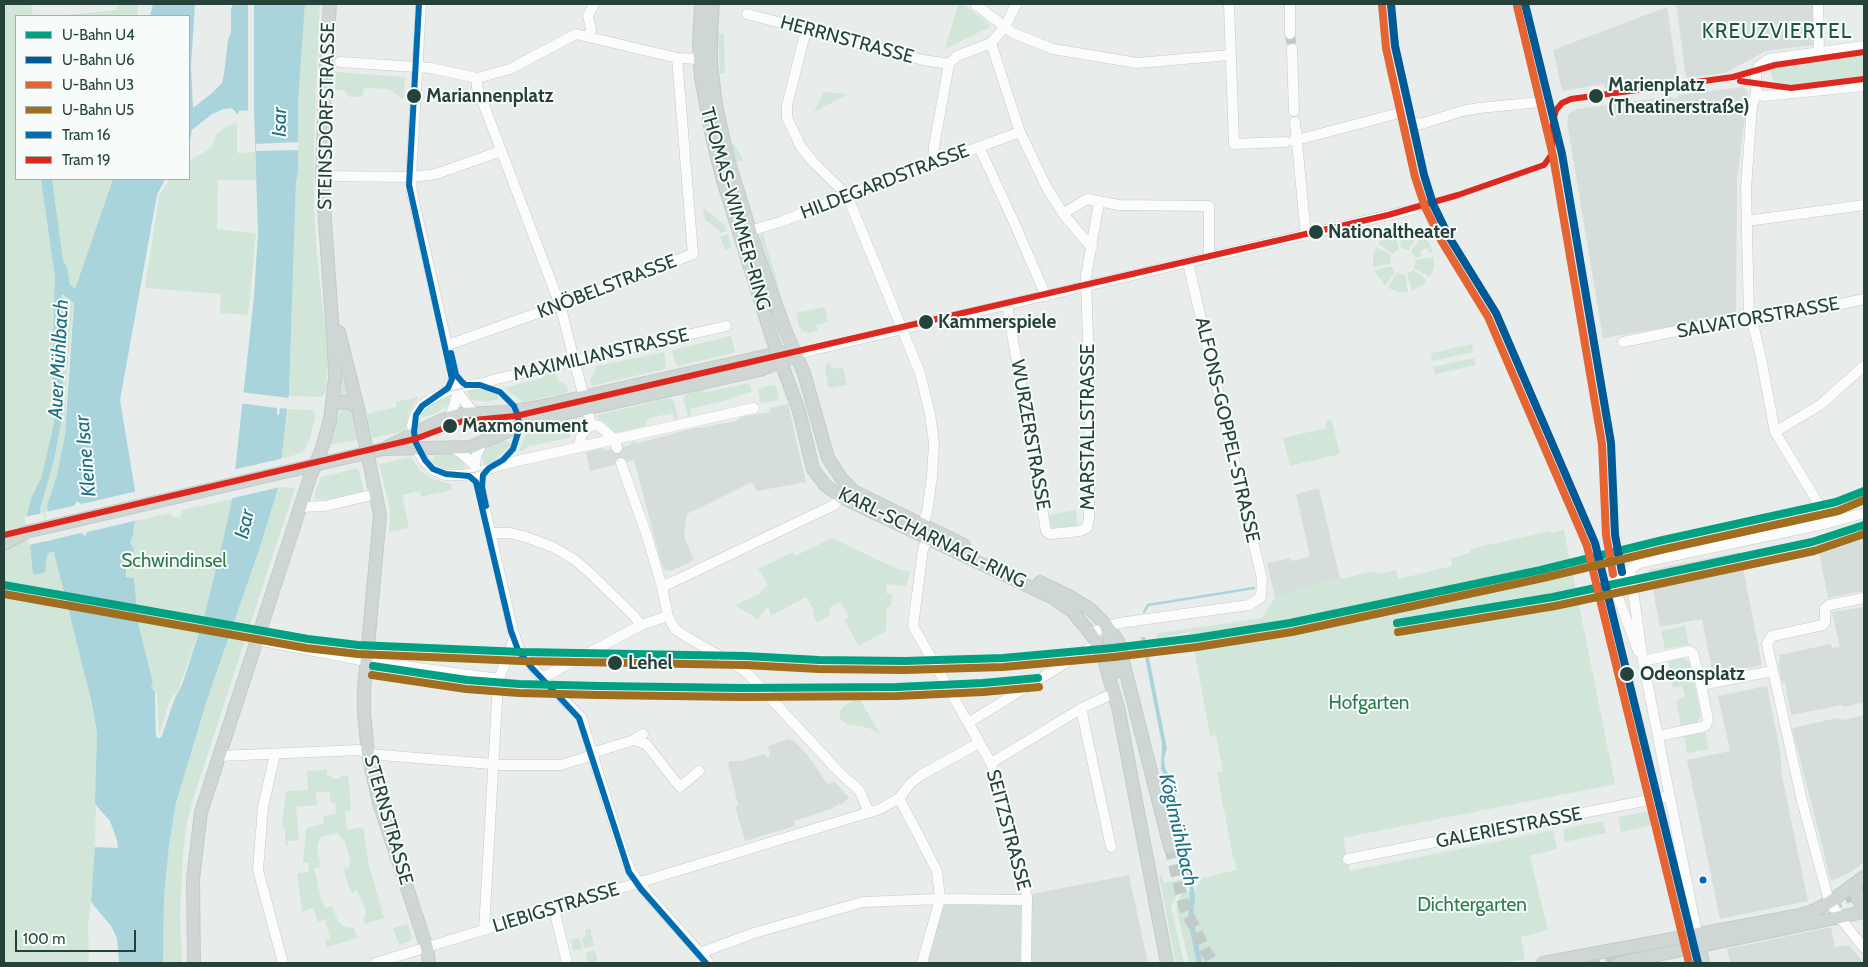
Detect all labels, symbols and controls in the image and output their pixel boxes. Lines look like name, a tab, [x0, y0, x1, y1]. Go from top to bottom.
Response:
street label: HERRNSTRASSE	[778, 11, 916, 69]
legend	[15, 15, 190, 180]
district label: KREUZVIERTEL	[1700, 19, 1854, 45]
street label: STEINSDORFSTRASSE	[314, 22, 340, 210]
text: U-Bahn U4	[62, 26, 135, 44]
text: U-Bahn U6	[62, 51, 135, 69]
place label: Marienplatz (Theatinerstraße)	[1608, 74, 1749, 118]
text: U-Bahn U3	[62, 76, 134, 94]
place label: Mariannenplatz	[426, 85, 553, 107]
marker: Mariannenplatz	[405, 87, 423, 105]
marker: Marienplatz (Theatinerstraße)	[1587, 87, 1605, 105]
text: U-Bahn U5	[62, 101, 134, 119]
street label: THOMAS-WIMMER-RING	[695, 105, 775, 313]
water label: Isar	[268, 107, 292, 137]
text: Tram 16	[62, 126, 110, 144]
street label: HILDEGARDSTRASSE	[797, 139, 973, 225]
text: Tram 19	[62, 151, 110, 169]
place label: Nationaltheater	[1328, 221, 1456, 243]
marker: Nationaltheater	[1307, 223, 1325, 241]
street label: KNÖBELSTRASSE	[534, 250, 680, 324]
street label: SALVATORSTRASSE	[1675, 292, 1841, 344]
water label: Auer Mühlbach	[44, 299, 74, 419]
place label: Kammerspiele	[938, 311, 1056, 333]
marker: Kammerspiele	[917, 313, 935, 331]
street label: ALFONS-GOPPEL-STRASSE	[1190, 315, 1264, 545]
street label: MAXIMILIANSTRASSE	[511, 324, 691, 386]
street label: MARSTALLSTRASSE	[1077, 344, 1099, 510]
street label: WURZERSTRASSE	[1006, 358, 1054, 512]
water label: Kleine Isar	[70, 414, 102, 498]
place label: Maxmonument	[462, 415, 588, 437]
marker: Maxmonument	[441, 417, 459, 435]
street label: KARL-SCHARNAGL-RING	[834, 483, 1030, 593]
water label: Isar	[230, 507, 260, 541]
park label: Schwindinsel	[121, 550, 227, 572]
place label: Lehel	[628, 652, 672, 674]
marker: Lehel	[606, 654, 624, 672]
place label: Odeonsplatz	[1640, 663, 1745, 685]
marker: Odeonsplatz	[1618, 665, 1636, 683]
park label: Hofgarten	[1329, 692, 1409, 714]
street label: STERNSTRASSE	[359, 753, 417, 887]
street label: SEITZSTRASSE	[981, 767, 1035, 893]
water label: Köglmühlbach	[1153, 771, 1203, 889]
street label: GALERIESTRASSE	[1434, 803, 1584, 853]
unlabelled marker	[1698, 875, 1708, 885]
street label: LIEBIGSTRASSE	[490, 878, 622, 938]
park label: Dichtergarten	[1417, 894, 1527, 916]
scale bar	[18, 920, 139, 952]
text: 100 m	[23, 930, 65, 948]

